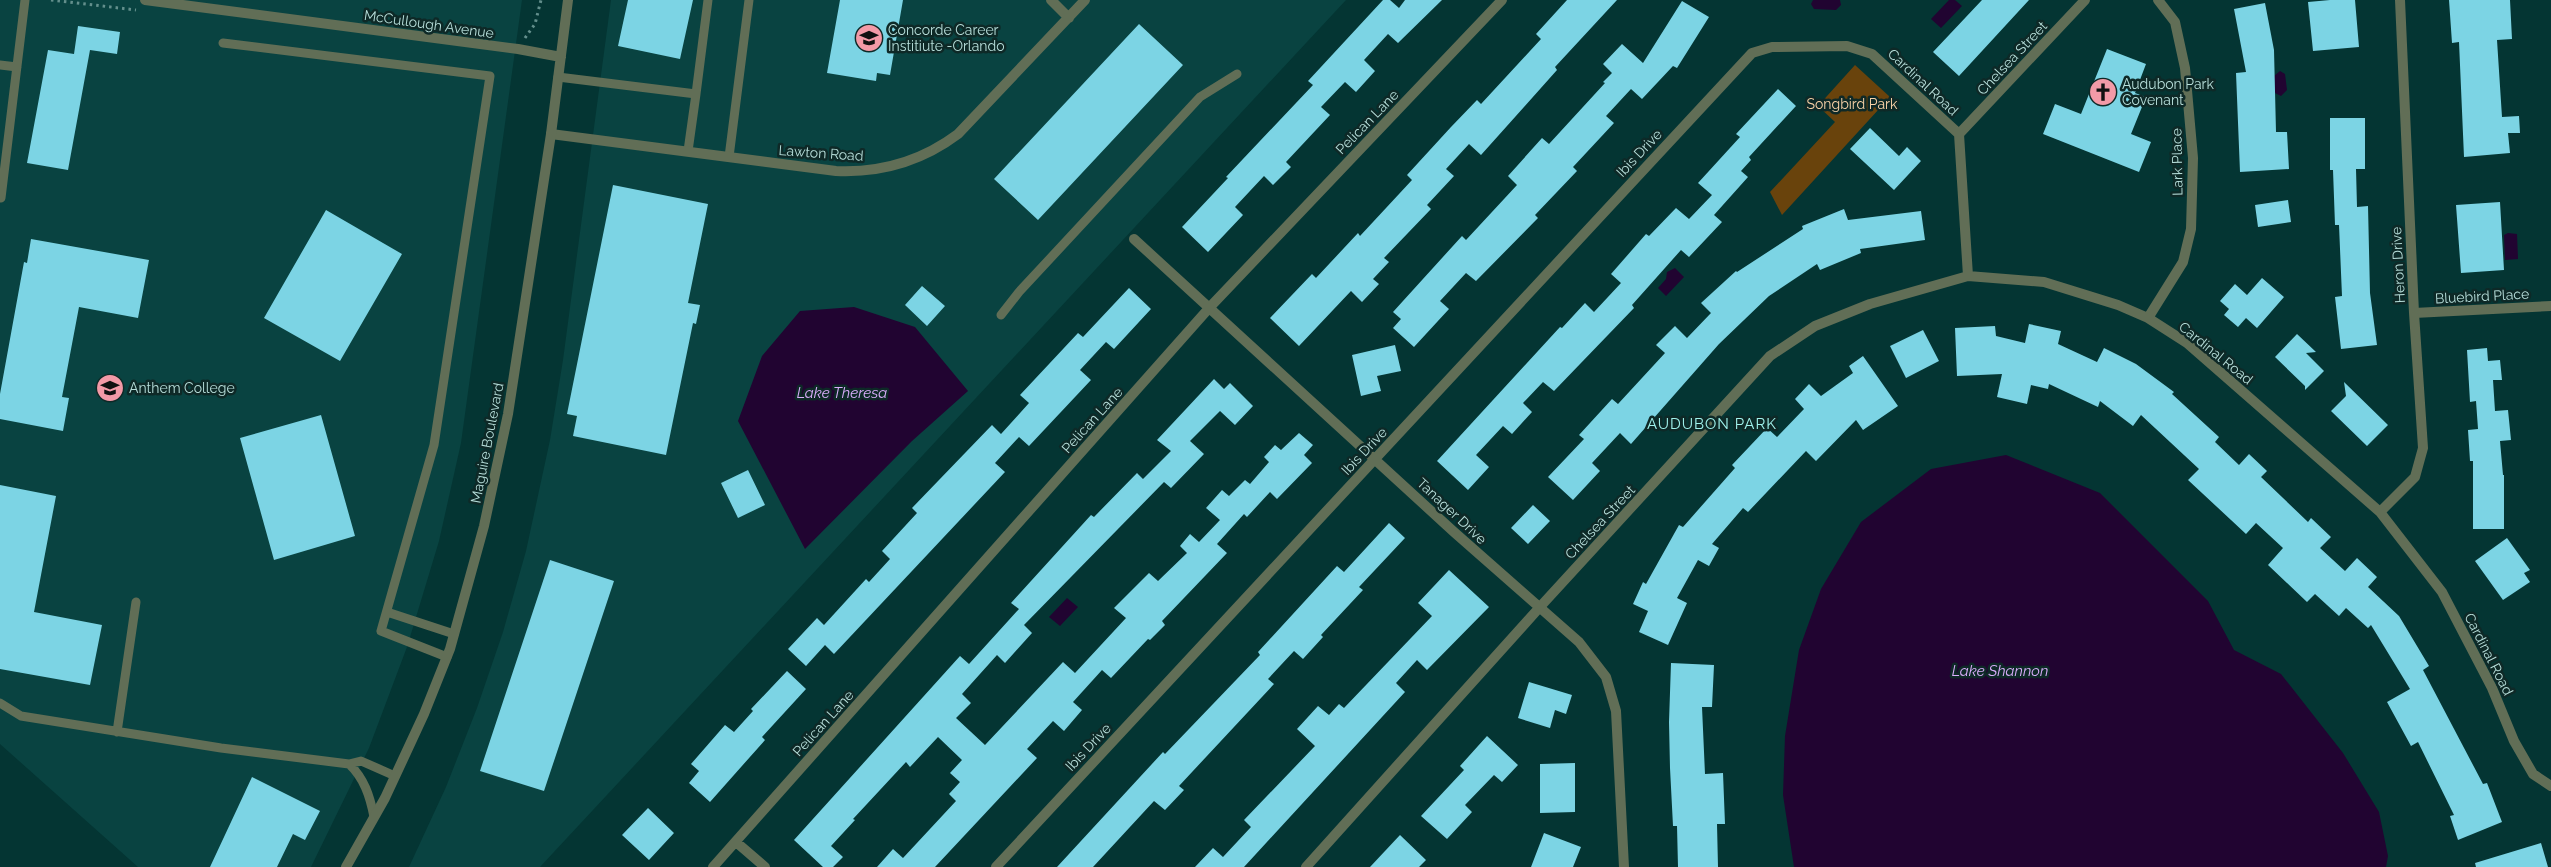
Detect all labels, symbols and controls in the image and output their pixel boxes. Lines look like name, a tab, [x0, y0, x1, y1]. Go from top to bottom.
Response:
street label: McCullough Avenue	[363, 7, 495, 41]
street label: Chelsea Street	[1974, 18, 2050, 98]
place label: Concorde Career Institiute -Orlando	[888, 22, 1004, 54]
school or university icon: Concorde Career Institiute -Orlando	[854, 23, 884, 53]
street label: Cardinal Road	[1885, 45, 1961, 119]
place label: Audubon Park Covenant	[2122, 76, 2215, 108]
church icon: Audubon Park Covenant	[2088, 77, 2118, 107]
street label: Pelican Lane	[1332, 87, 1402, 157]
park label: Songbird Park	[1807, 96, 1898, 112]
street label: Ibis Drive	[1613, 126, 1665, 180]
street label: Lark Place	[2168, 128, 2186, 196]
street label: Lawton Road	[778, 142, 864, 164]
street label: Heron Drive	[2388, 226, 2408, 304]
street label: Bluebird Place	[2434, 286, 2530, 306]
street label: Cardinal Road	[2176, 318, 2256, 388]
school or university icon: Anthem College	[95, 373, 125, 403]
place label: Anthem College	[129, 380, 235, 396]
street label: Maguire Boulevard	[467, 381, 507, 505]
water label: Lake Theresa	[797, 384, 887, 402]
street label: Pelican Lane	[1058, 384, 1126, 456]
district label: AUDUBON PARK	[1647, 415, 1777, 433]
street label: Ibis Drive	[1338, 424, 1390, 478]
street label: Tanager Drive	[1414, 475, 1490, 547]
street label: Chelsea Street	[1562, 482, 1638, 562]
street label: Cardinal Road	[2461, 610, 2517, 698]
water label: Lake Shannon	[1952, 662, 2048, 680]
street label: Pelican Lane	[789, 687, 857, 759]
street label: Ibis Drive	[1062, 720, 1114, 774]

